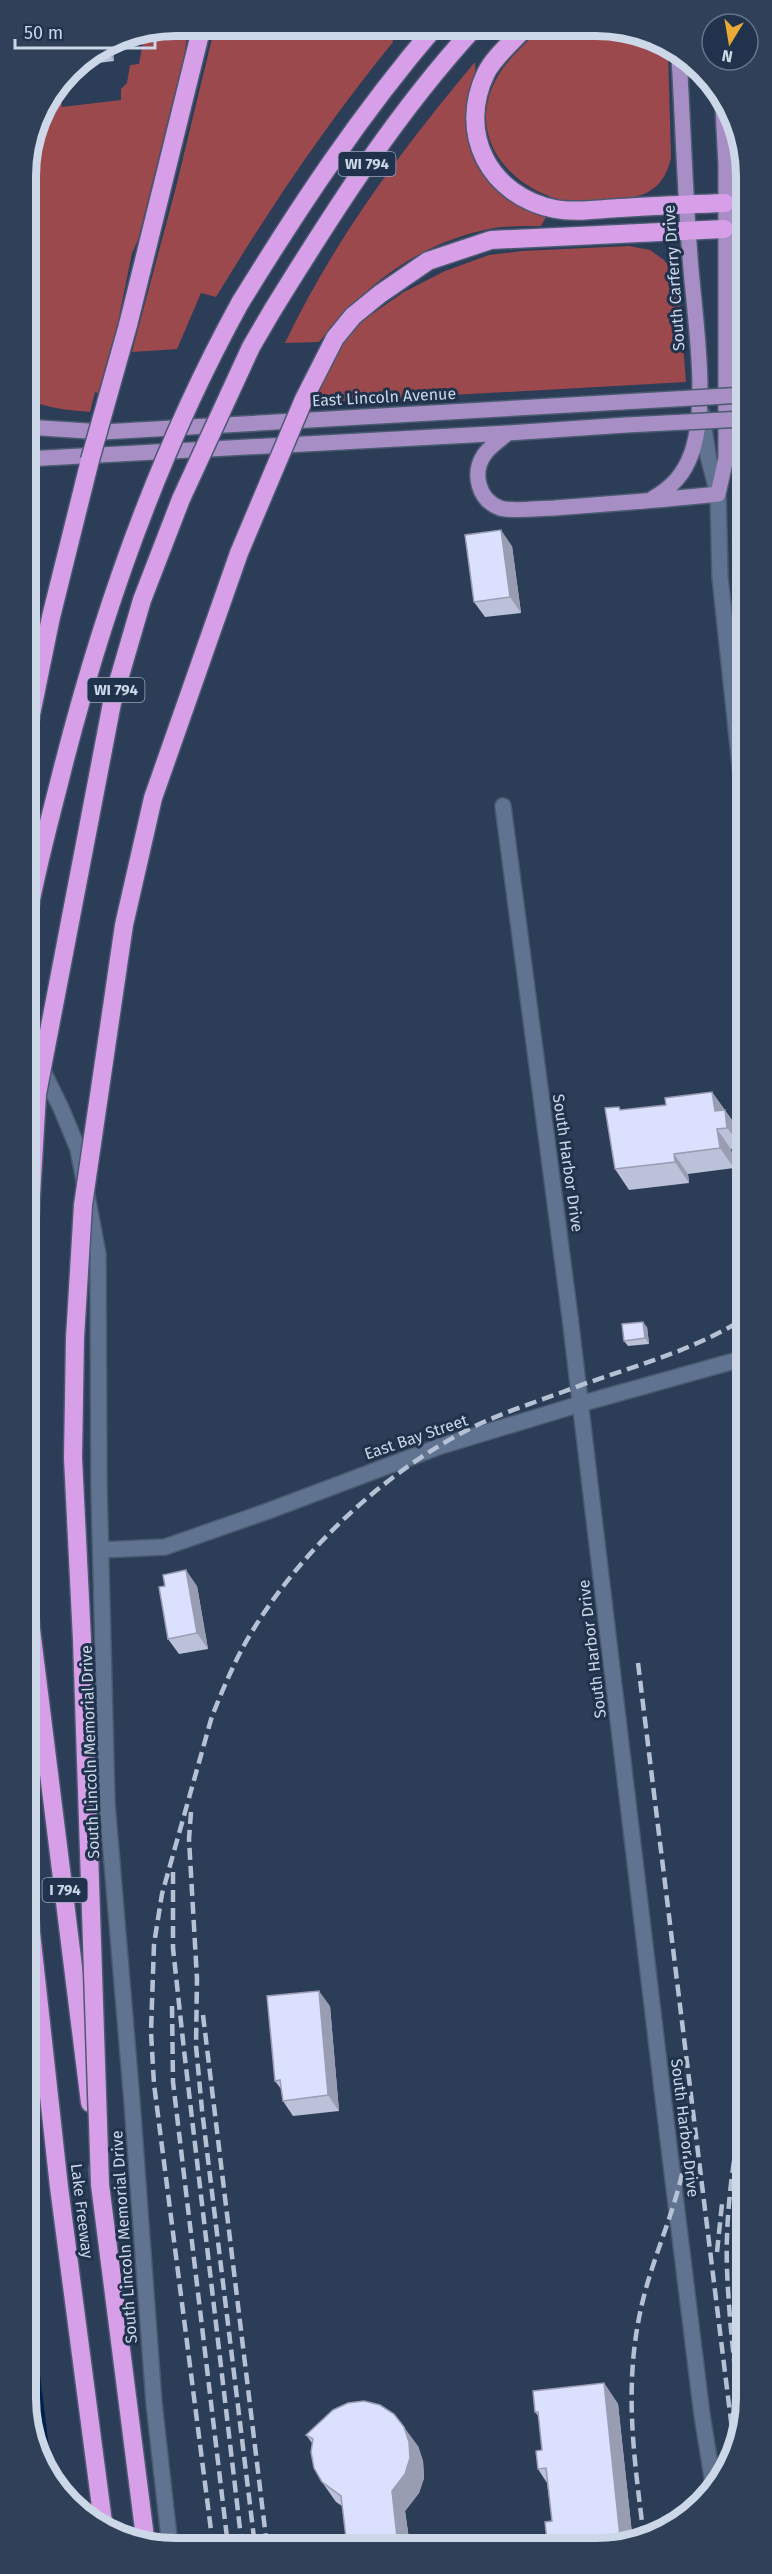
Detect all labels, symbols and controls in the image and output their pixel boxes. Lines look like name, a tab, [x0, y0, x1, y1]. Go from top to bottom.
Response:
scale bar	[15, 12, 154, 50]
north arrow	[700, 12, 760, 72]
text: 50 m	[24, 22, 63, 44]
text: N	[720, 46, 734, 67]
road number: WI 794	[338, 152, 395, 176]
street label: South Carferry Drive	[659, 204, 689, 352]
street label: East Lincoln Avenue	[311, 384, 457, 410]
road number: WI 794	[88, 678, 144, 702]
street label: South Harbor Drive	[549, 1093, 587, 1233]
street label: East Bay Street	[362, 1410, 470, 1464]
street label: South Harbor Drive	[574, 1579, 610, 1719]
street label: South Lincoln Memorial Drive	[77, 1645, 103, 1859]
road number: I 794	[42, 1878, 88, 1902]
street label: South Harbor Drive	[667, 2058, 703, 2198]
street label: South Lincoln Memorial Drive	[107, 2130, 141, 2344]
street label: Lake Freeway	[67, 2162, 97, 2260]

